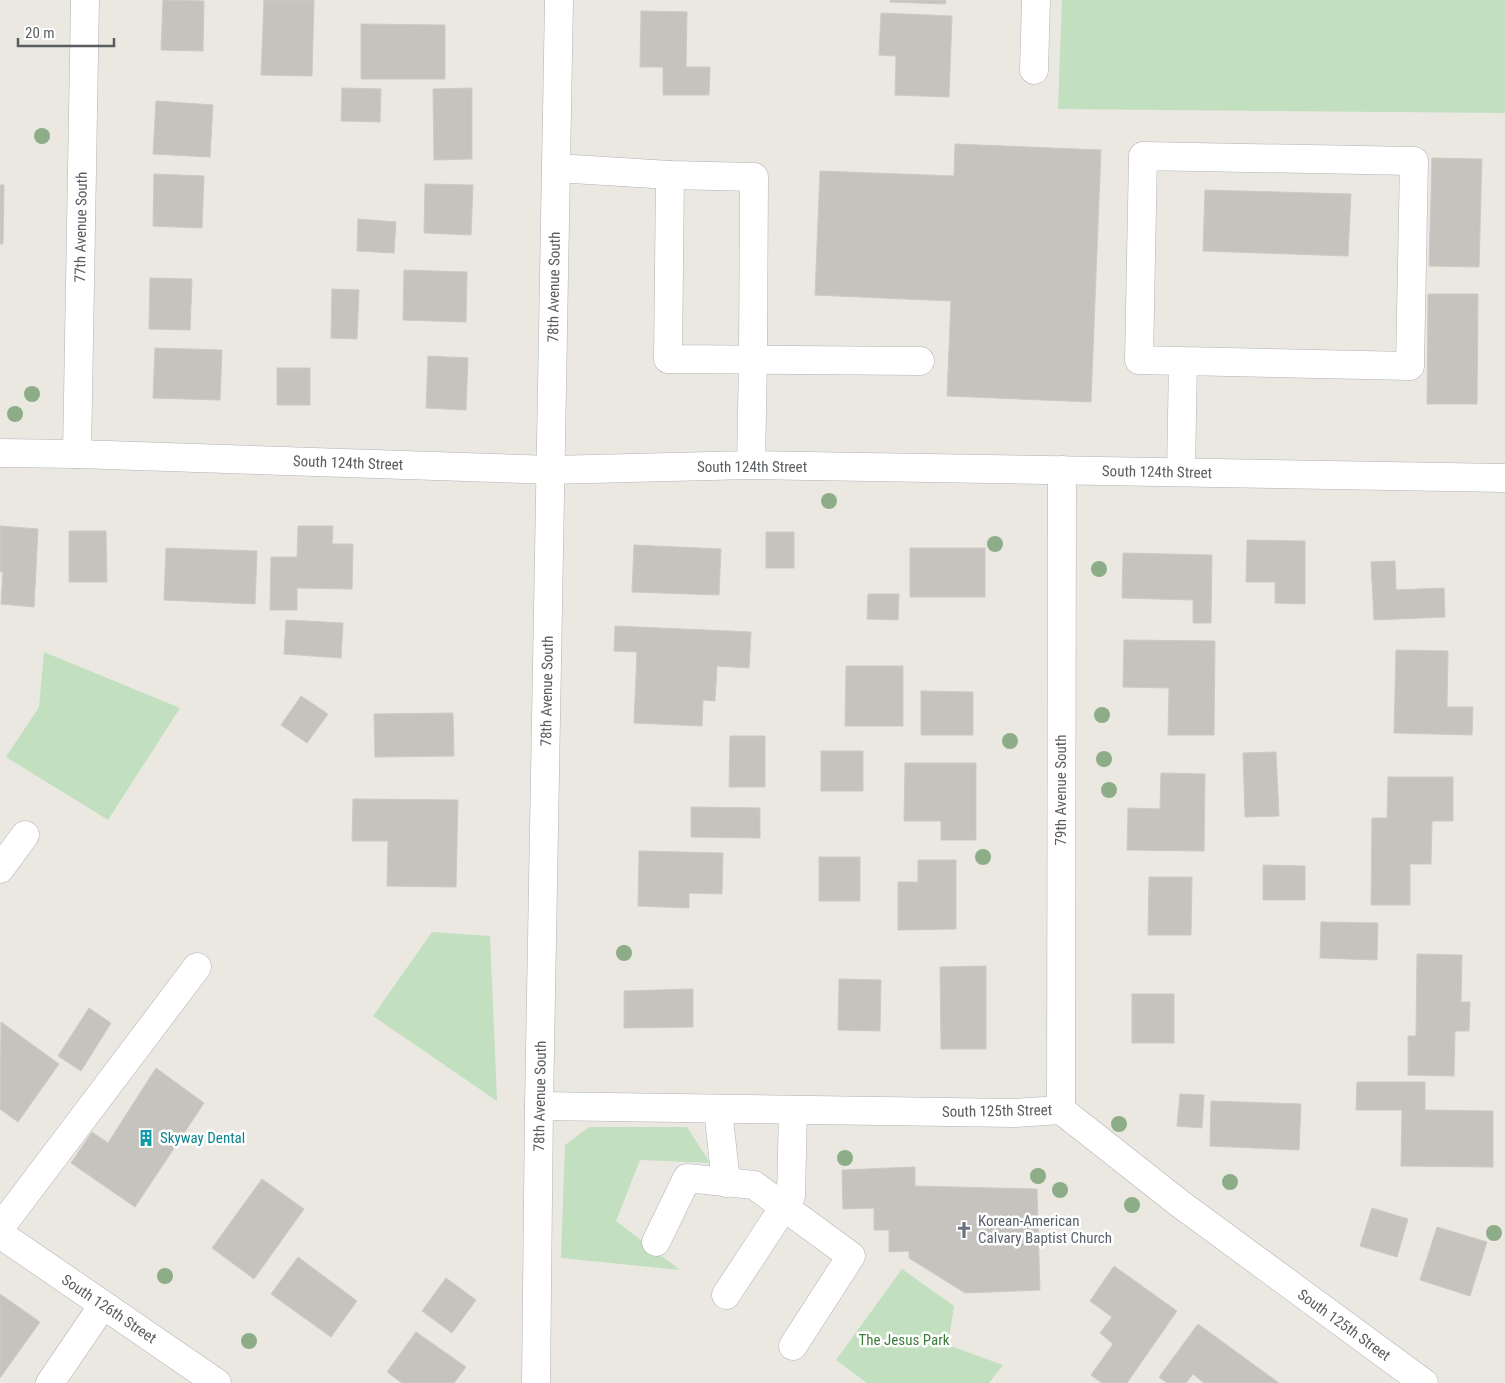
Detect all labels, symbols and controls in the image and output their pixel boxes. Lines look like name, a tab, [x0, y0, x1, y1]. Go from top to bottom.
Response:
scale bar	[18, 15, 114, 47]
text: 20 m	[25, 24, 55, 42]
street label: 77th Avenue South	[71, 171, 91, 283]
street label: 78th Avenue South	[544, 231, 564, 343]
street label: South 124th Street	[293, 452, 403, 474]
street label: South 124th Street	[697, 458, 807, 476]
street label: South 124th Street	[1102, 462, 1212, 482]
street label: 78th Avenue South	[537, 635, 557, 747]
street label: 79th Avenue South	[1052, 735, 1070, 845]
street label: 78th Avenue South	[530, 1040, 550, 1152]
street label: South 125th Street	[942, 1101, 1052, 1121]
building icon: Skyway Dental	[136, 1128, 156, 1148]
place label: Skyway Dental	[160, 1129, 245, 1147]
place label: Korean-American Calvary Baptist Church	[978, 1212, 1112, 1247]
church icon: Korean-American Calvary Baptist Church	[954, 1220, 974, 1240]
street label: South 126th Street	[58, 1271, 160, 1347]
street label: South 125th Street	[1294, 1285, 1394, 1365]
park label: The Jesus Park	[859, 1331, 950, 1349]

